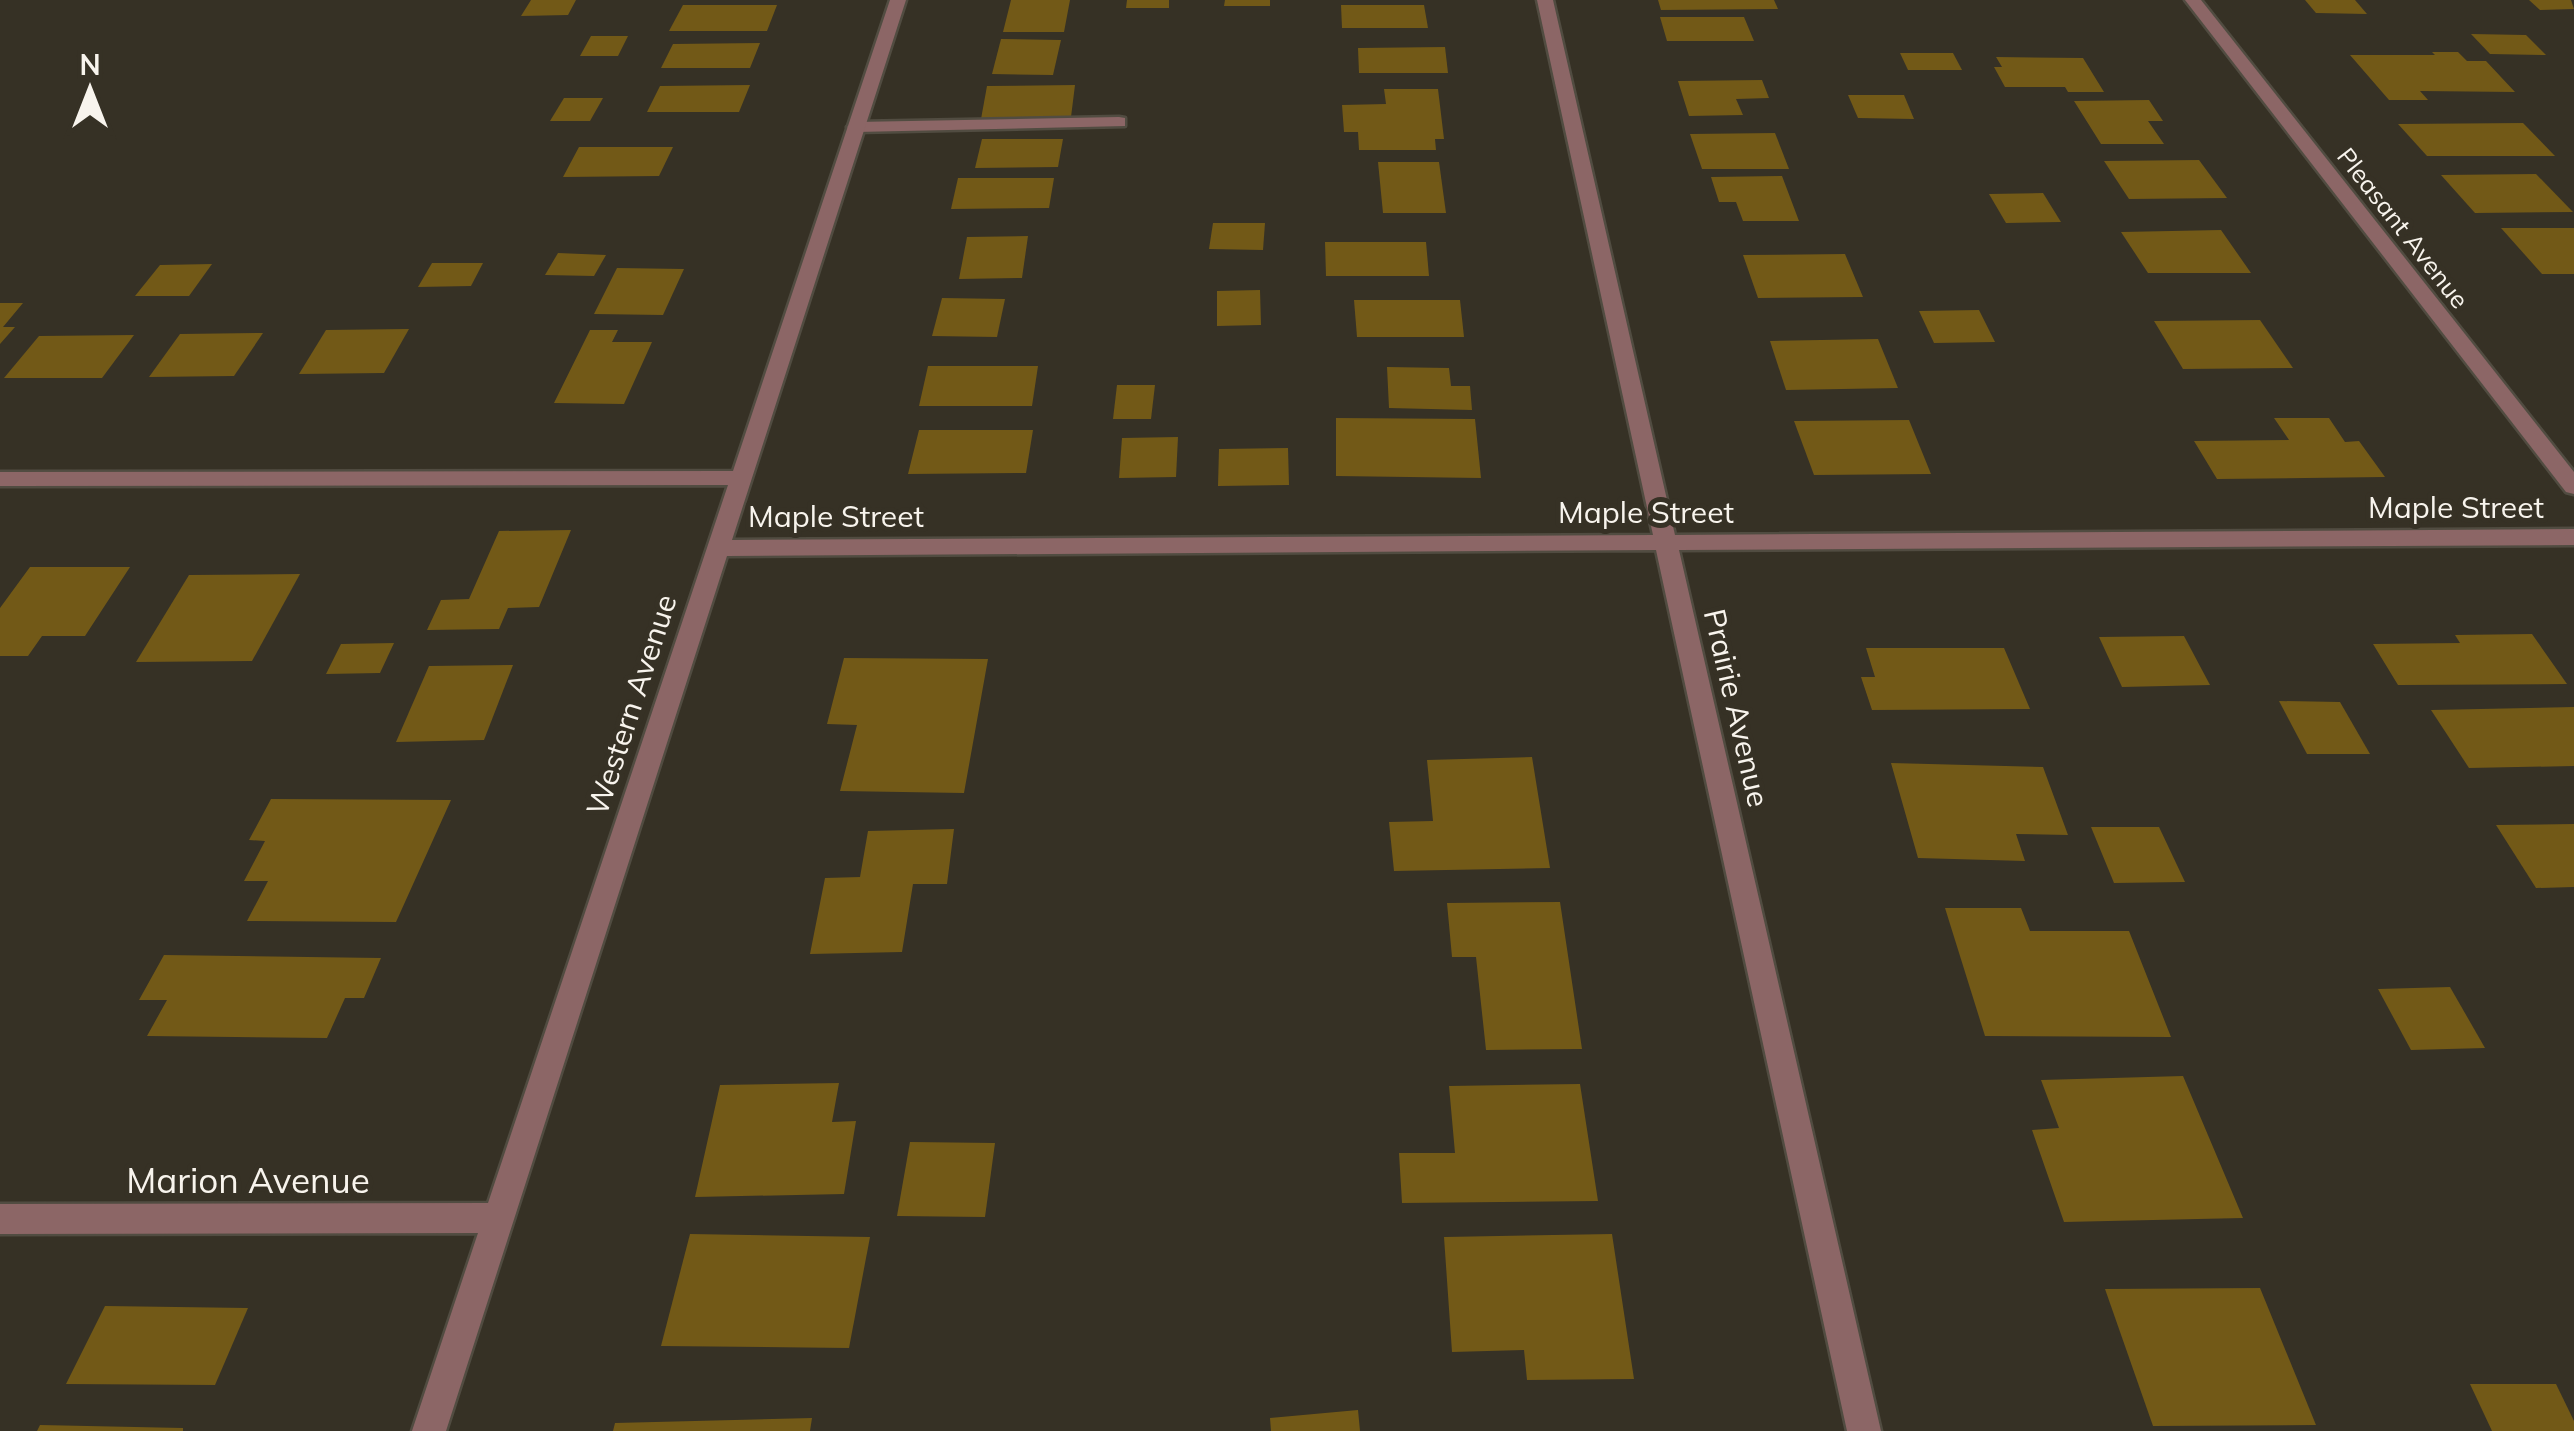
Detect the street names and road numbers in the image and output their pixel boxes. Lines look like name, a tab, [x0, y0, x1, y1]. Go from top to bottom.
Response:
street label: Pleasant Avenue	[2331, 141, 2476, 314]
street label: Maple Street	[2368, 488, 2544, 526]
street label: Maple Street	[1558, 493, 1734, 531]
street label: Maple Street	[748, 497, 924, 535]
street label: Western Avenue	[577, 589, 685, 820]
street label: Prairie Avenue	[1696, 605, 1778, 810]
street label: Marion Avenue	[126, 1158, 370, 1202]

